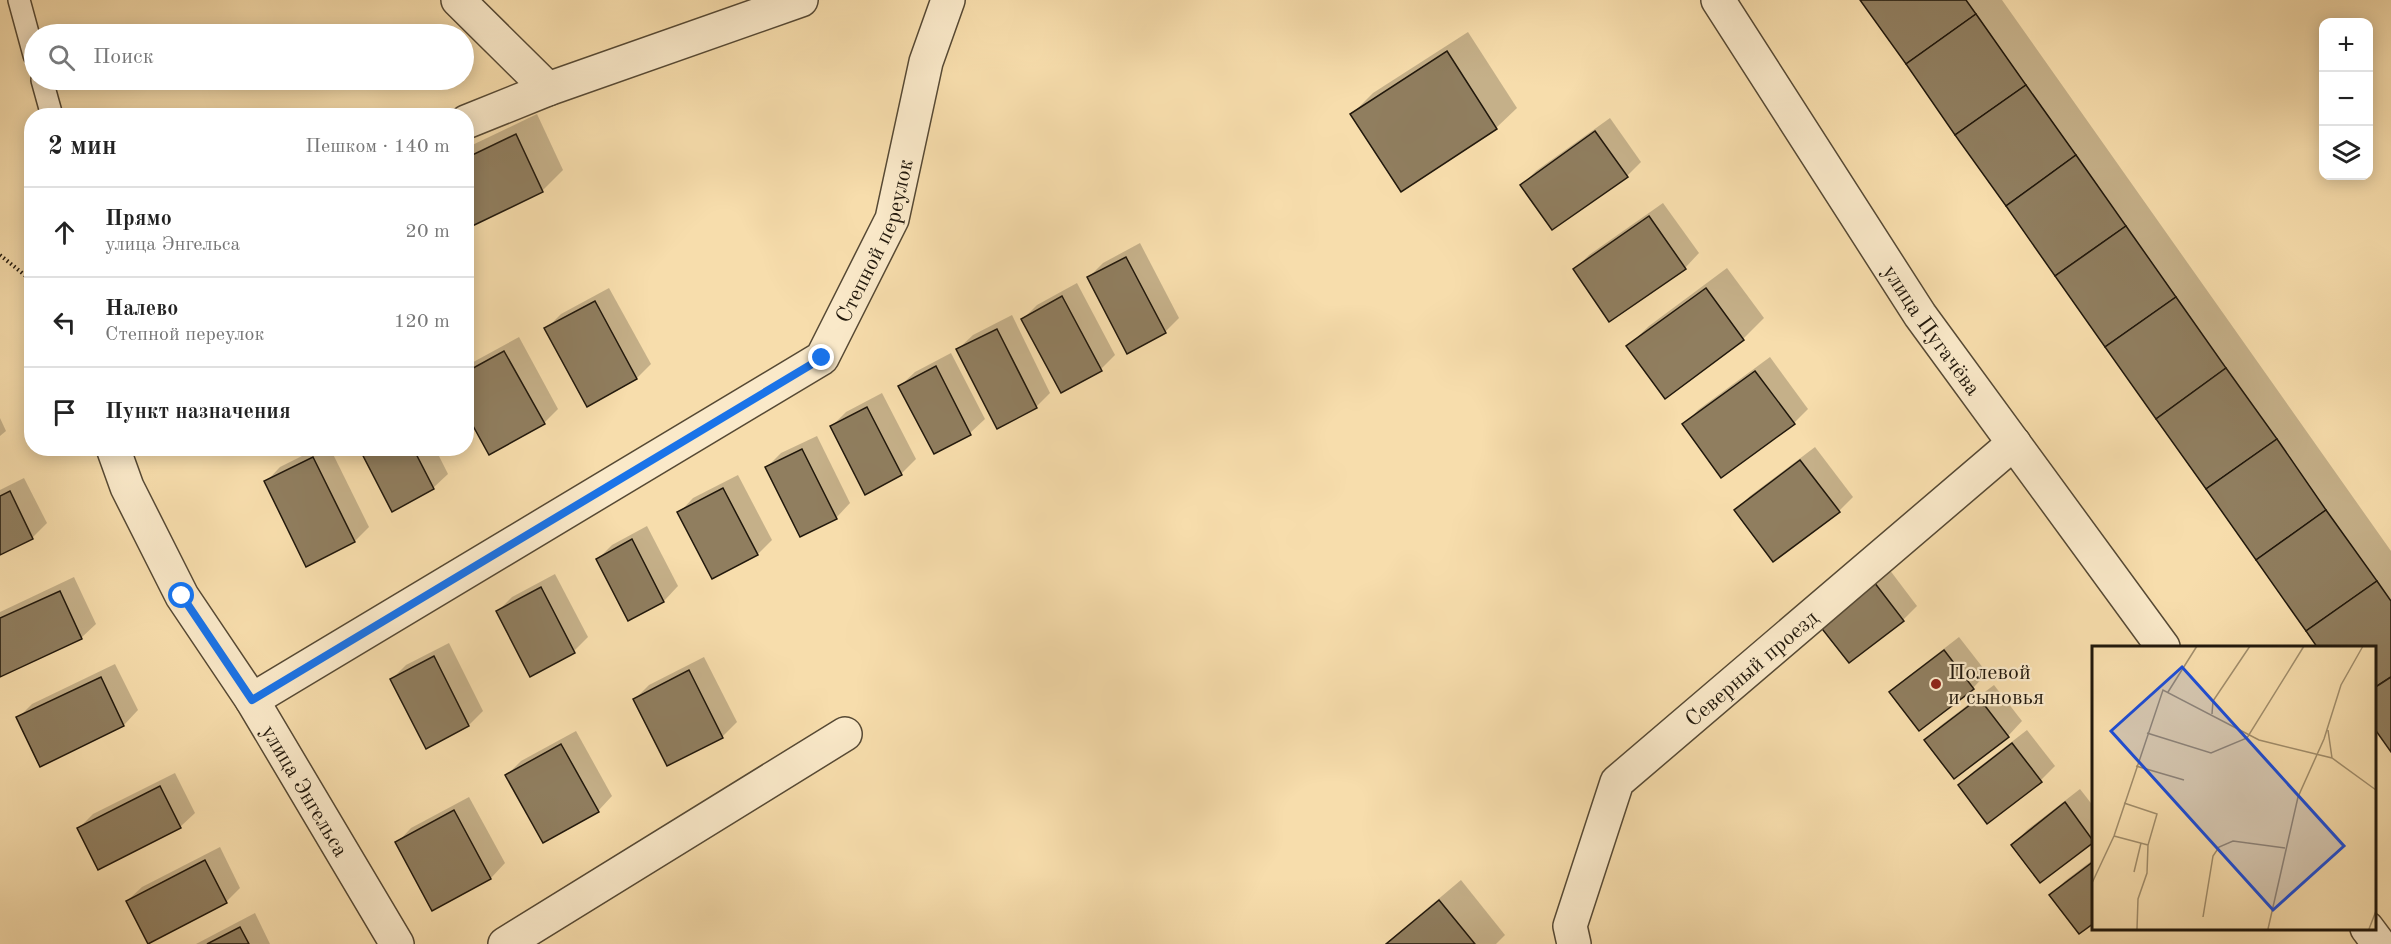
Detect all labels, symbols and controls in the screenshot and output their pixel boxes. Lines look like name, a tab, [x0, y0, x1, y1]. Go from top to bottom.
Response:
map controls	[2319, 18, 2373, 180]
button: +	[2319, 18, 2373, 72]
search box	[24, 24, 474, 90]
icon: search	[45, 41, 78, 74]
text: Поиск	[93, 46, 154, 68]
button: −	[2319, 72, 2373, 126]
button: layers	[2319, 126, 2373, 180]
text: 2 мин	[48, 134, 117, 160]
text: Пешком · 140 m	[305, 137, 450, 157]
street label: Степной переулок	[833, 157, 918, 327]
text: Прямо	[105, 208, 172, 230]
icon: ahead	[48, 216, 81, 249]
text: 20 m	[405, 222, 450, 242]
text: улица Энгельса	[105, 235, 240, 255]
street label: улица Пугачёва	[1878, 261, 1984, 400]
text: Налево	[105, 298, 178, 320]
icon: left	[48, 306, 81, 339]
text: 120 m	[394, 312, 450, 332]
text: Степной переулок	[105, 325, 264, 345]
route end	[808, 344, 834, 370]
icon: arrive	[48, 396, 81, 429]
text: Пункт назначения	[105, 401, 291, 423]
route start	[168, 582, 194, 608]
street label: Северный проезд	[1682, 607, 1823, 732]
inset map	[2092, 646, 2376, 929]
place label: Полевой и сыновья	[1948, 662, 2044, 709]
marker: Полевой и сыновья	[1929, 677, 1943, 691]
street label: улица Энгельса	[256, 722, 352, 861]

